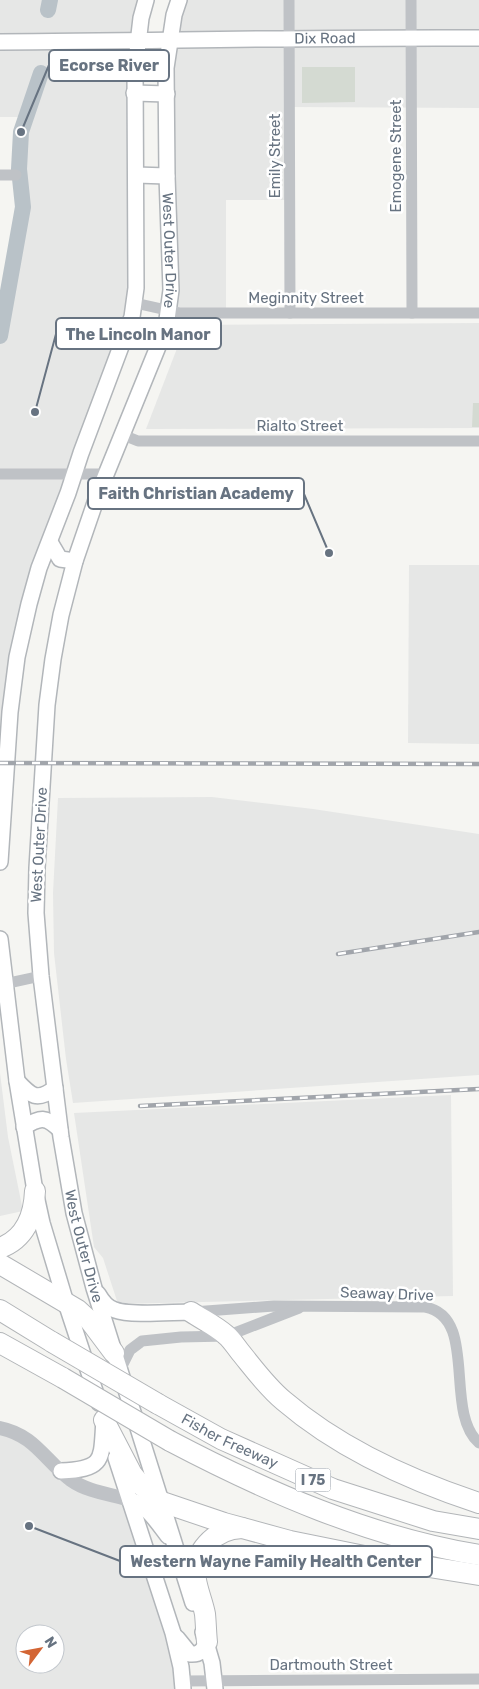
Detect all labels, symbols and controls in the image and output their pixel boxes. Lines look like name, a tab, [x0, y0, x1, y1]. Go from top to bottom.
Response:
street label: Dix Road	[294, 29, 356, 48]
callout: Ecorse River	[49, 50, 169, 81]
text: Ecorse River	[59, 56, 160, 75]
street label: Emogene Street	[387, 99, 405, 212]
street label: Emily Street	[266, 114, 284, 198]
street label: West Outer Drive	[159, 192, 180, 310]
street label: Meginnity Street	[248, 289, 364, 307]
callout: The Lincoln Manor	[56, 318, 221, 349]
text: The Lincoln Manor	[65, 325, 211, 344]
street label: Rialto Street	[257, 417, 344, 435]
callout: Faith Christian Academy	[88, 478, 304, 509]
text: Faith Christian Academy	[98, 484, 294, 503]
street label: West Outer Drive	[27, 787, 51, 903]
street label: West Outer Drive	[61, 1188, 107, 1305]
street label: Seaway Drive	[340, 1283, 434, 1305]
street label: Fisher Freeway	[178, 1410, 281, 1472]
road number: I 75	[296, 1468, 330, 1492]
callout: Western Wayne Family Health Center	[120, 1546, 432, 1577]
text: Western Wayne Family Health Center	[130, 1552, 422, 1571]
north arrow	[15, 1624, 65, 1674]
text: N	[41, 1634, 60, 1651]
street label: Dartmouth Street	[269, 1656, 393, 1674]

